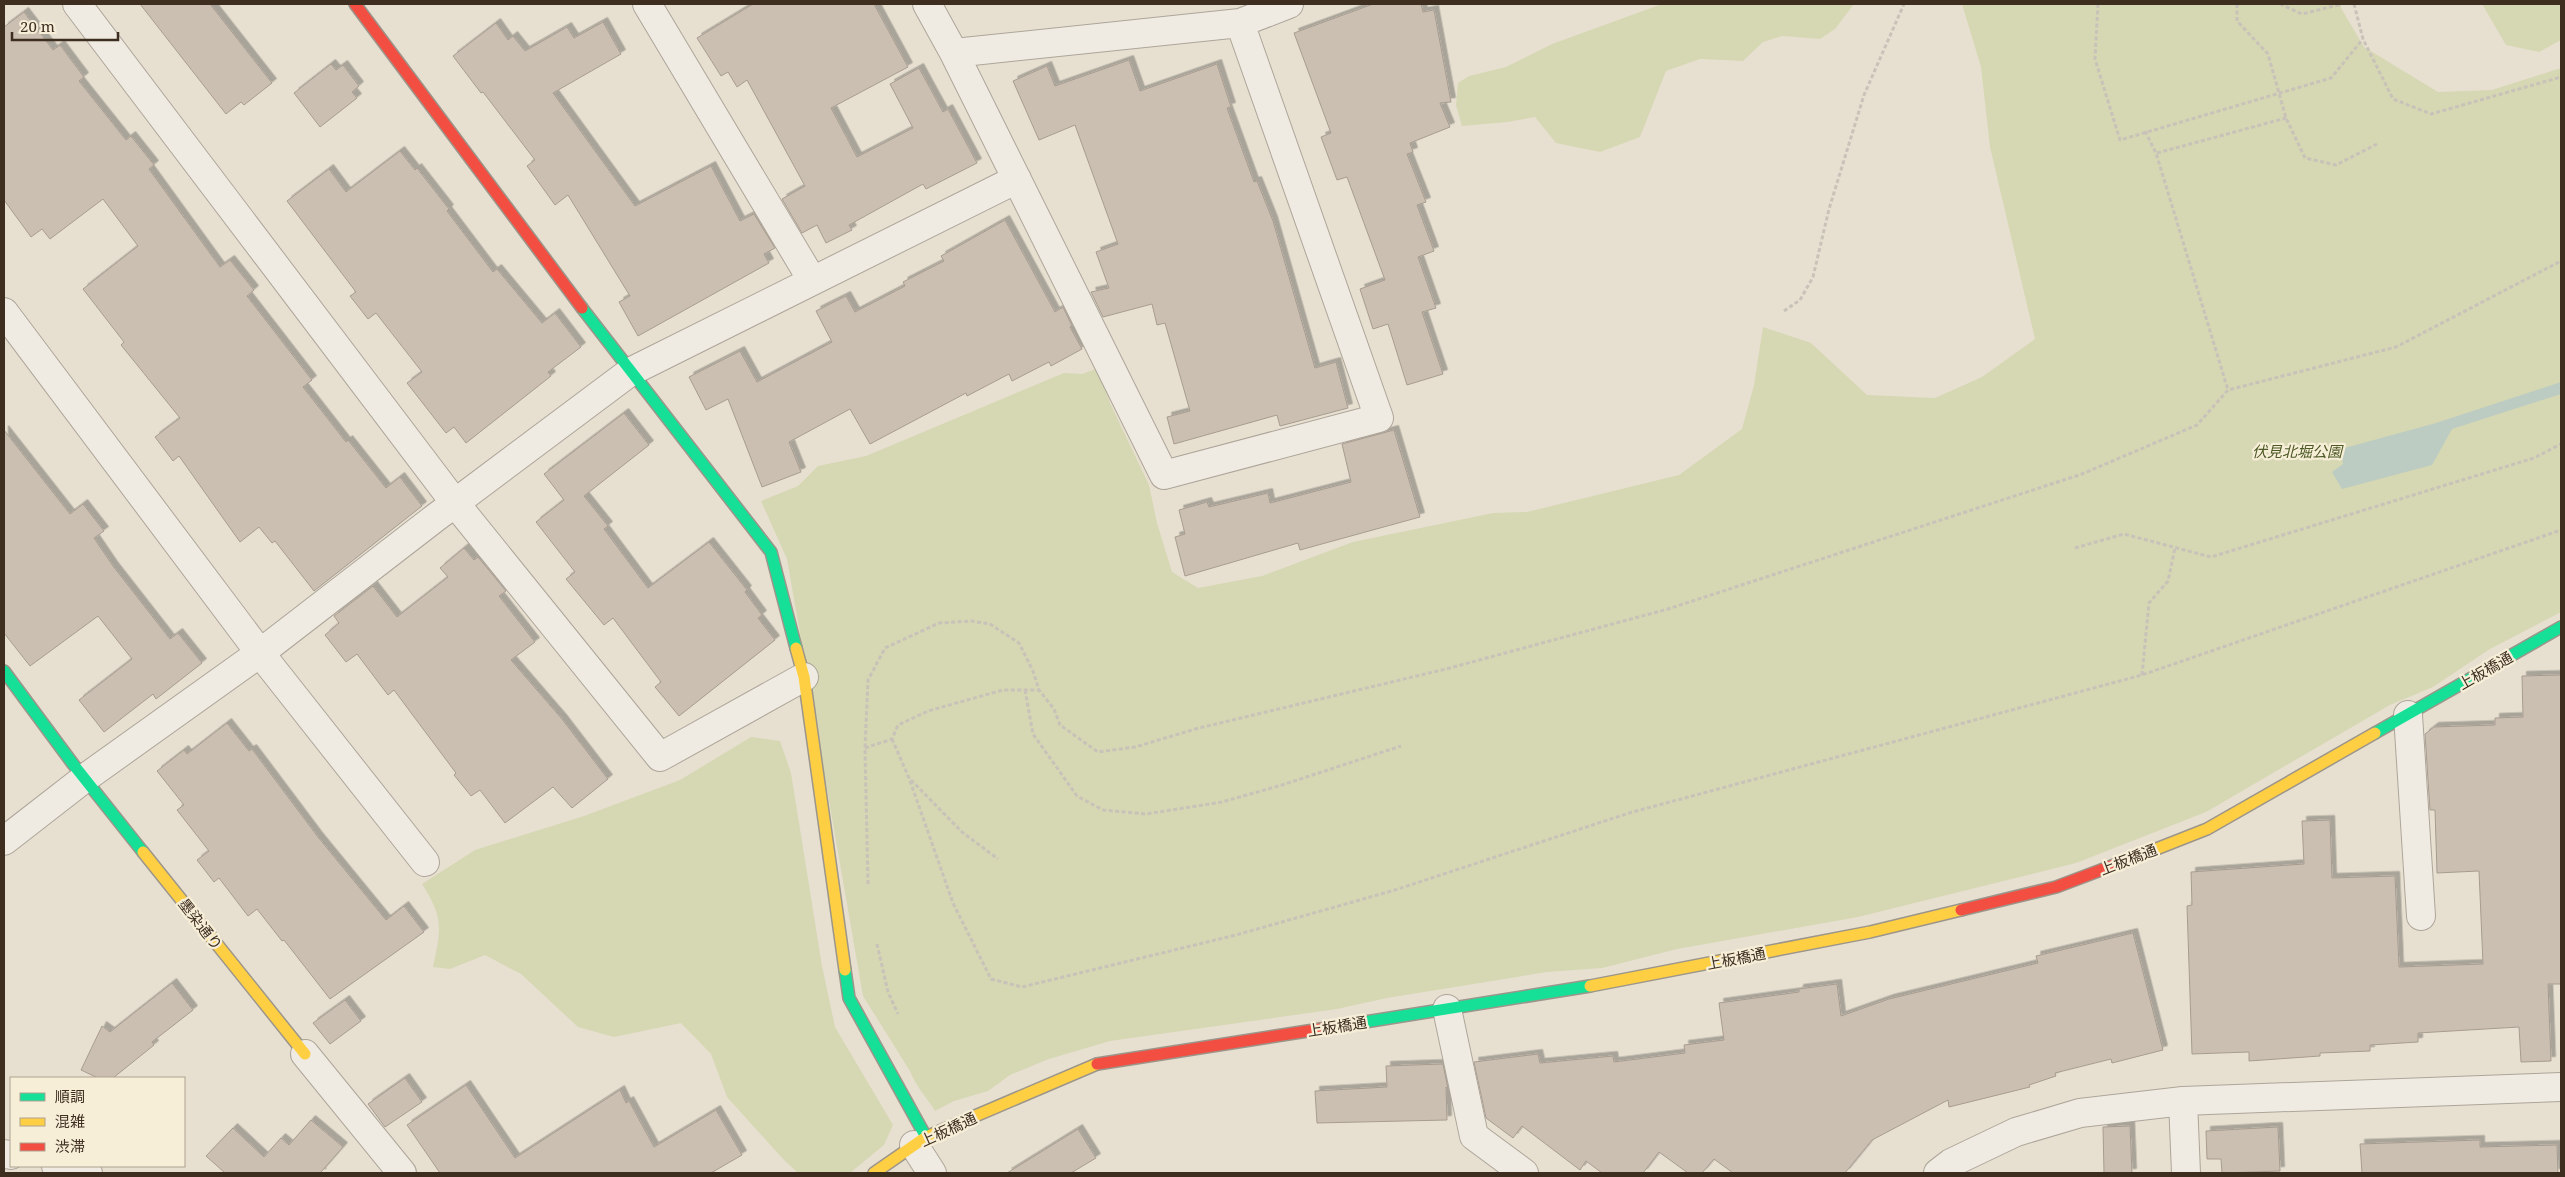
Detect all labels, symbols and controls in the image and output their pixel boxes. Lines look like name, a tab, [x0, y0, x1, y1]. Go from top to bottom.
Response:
scale bar	[12, 10, 119, 42]
text: 20 m	[20, 16, 55, 36]
park label: 伏見北堀公園	[2252, 441, 2344, 461]
street label: 上板橋通	[2454, 646, 2516, 694]
street label: 上板橋通	[2096, 839, 2160, 879]
street label: 墨染通り	[175, 894, 227, 954]
street label: 上板橋通	[1705, 942, 1767, 974]
street label: 上板橋通	[1306, 1011, 1368, 1041]
legend	[10, 1077, 185, 1167]
text: 順調	[55, 1086, 85, 1106]
street label: 上板橋通	[917, 1107, 979, 1151]
text: 混雑	[55, 1111, 85, 1131]
text: 渋滞	[55, 1136, 85, 1156]

